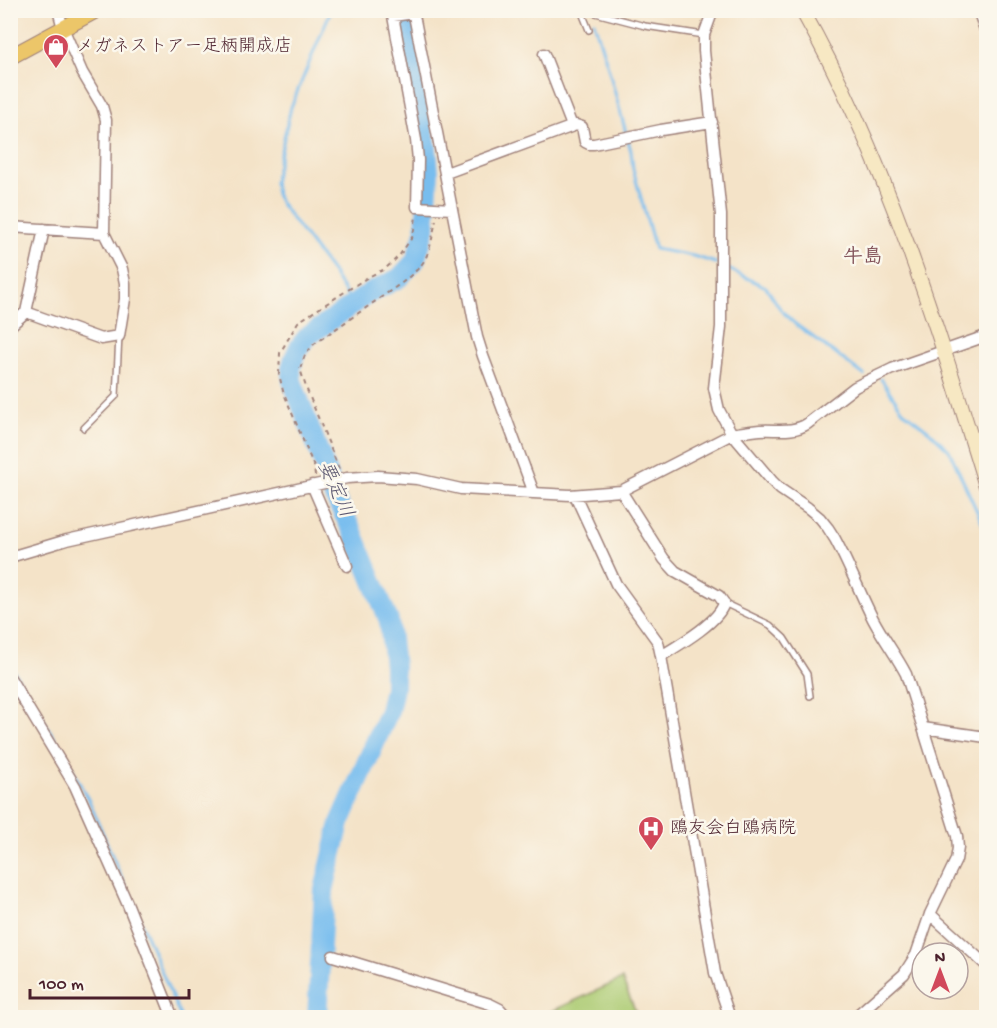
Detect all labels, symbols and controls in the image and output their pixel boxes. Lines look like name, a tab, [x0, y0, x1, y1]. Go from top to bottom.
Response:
shop icon: メガネストアー足柄開成店	[41, 32, 71, 70]
place label: メガネストアー足柄開成店	[76, 36, 292, 58]
district label: 牛島	[843, 245, 883, 270]
water label: 要定川	[311, 458, 358, 522]
hospital icon: 鴎友会白鴎病院	[636, 814, 666, 852]
place label: 鴎友会白鴎病院	[670, 818, 796, 840]
north arrow	[910, 941, 970, 1001]
text: N	[935, 950, 946, 969]
scale bar	[30, 962, 189, 1000]
text: 100 m	[38, 975, 84, 996]

